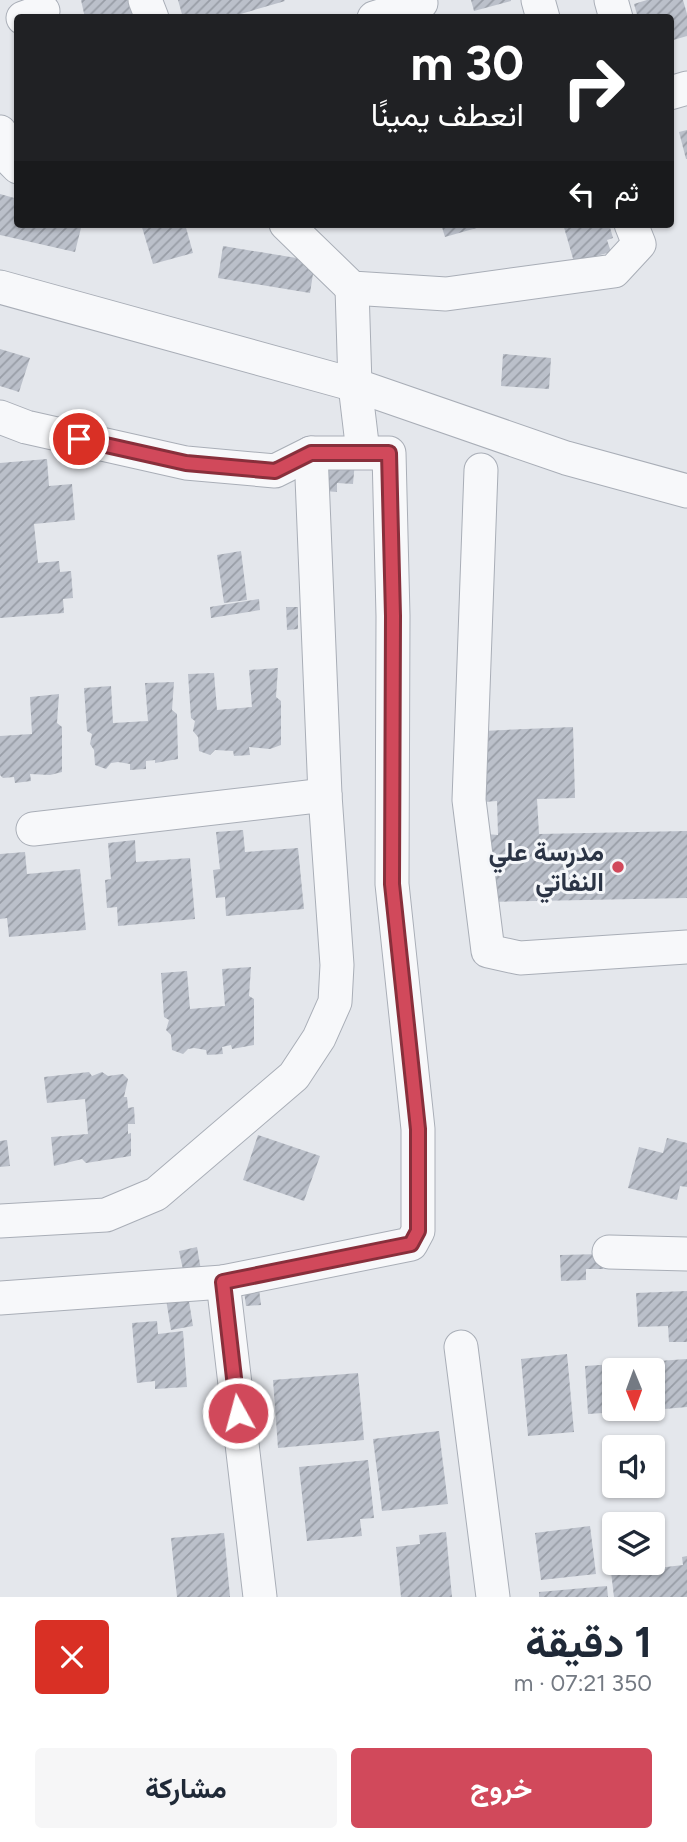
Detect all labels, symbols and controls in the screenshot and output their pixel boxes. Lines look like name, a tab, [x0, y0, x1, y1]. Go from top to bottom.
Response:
text: 30 m	[411, 33, 524, 92]
icon: right	[548, 42, 639, 133]
text: انعطف يمينًا	[371, 96, 524, 134]
icon: left	[563, 175, 601, 213]
text: ثم	[615, 176, 639, 208]
pin	[49, 409, 109, 469]
icon: arrive	[60, 420, 98, 458]
place label: مدرسة علي النفاتي	[488, 836, 604, 904]
marker: مدرسة علي النفاتي	[610, 859, 626, 875]
north arrow	[602, 1358, 665, 1421]
map controls	[602, 1358, 665, 1575]
position arrow	[201, 1376, 275, 1450]
button: sound	[602, 1435, 665, 1498]
button: layers	[602, 1512, 665, 1575]
text: 1 دقيقة	[525, 1617, 652, 1668]
button: close	[35, 1620, 109, 1694]
text: 350 m · 07:21	[514, 1669, 652, 1697]
button: مشاركة	[35, 1748, 337, 1828]
button: خروج	[351, 1748, 652, 1828]

